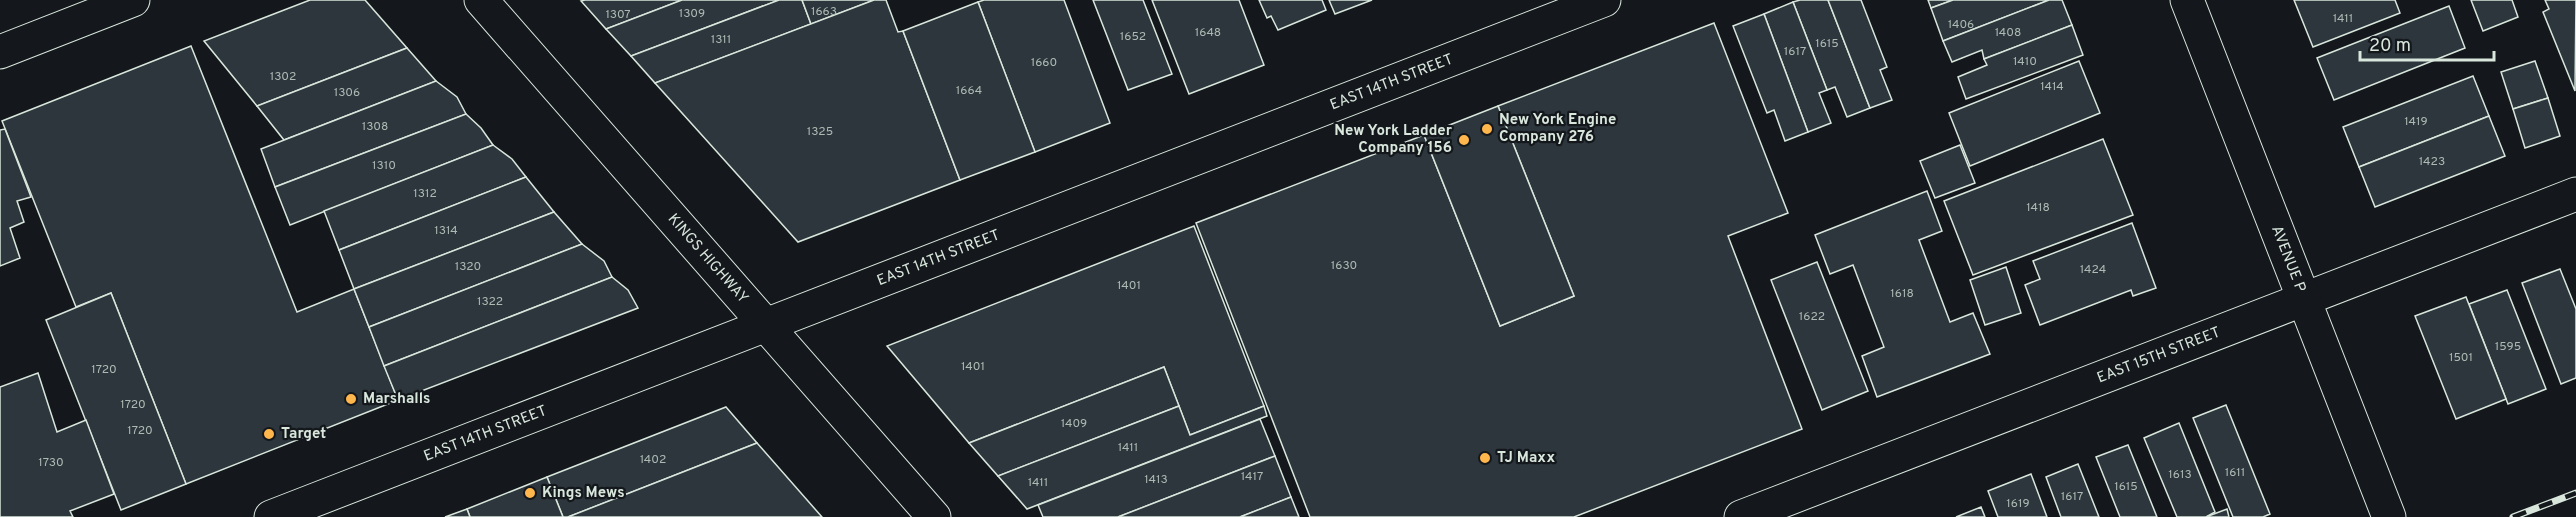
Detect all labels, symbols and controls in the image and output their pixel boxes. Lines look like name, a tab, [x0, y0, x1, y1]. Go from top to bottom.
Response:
house number: 1663	[811, 4, 837, 20]
house number: 1309	[679, 6, 705, 22]
house number: 1307	[605, 7, 631, 23]
house number: 1411	[2333, 11, 2353, 27]
house number: 1406	[1948, 17, 1974, 33]
scale bar	[2360, 24, 2494, 62]
house number: 1648	[1195, 25, 1221, 41]
house number: 1408	[1995, 25, 2021, 41]
house number: 1652	[1120, 29, 1146, 45]
house number: 1311	[711, 32, 731, 48]
text: 20 m	[2369, 35, 2411, 58]
house number: 1615	[1815, 36, 1839, 52]
house number: 1617	[1784, 44, 1806, 60]
street label: EAST 14TH STREET	[1327, 50, 1456, 115]
house number: 1410	[2013, 54, 2037, 70]
house number: 1660	[1031, 55, 1057, 71]
house number: 1302	[270, 69, 296, 85]
house number: 1414	[2040, 79, 2064, 95]
house number: 1664	[956, 83, 982, 99]
house number: 1306	[334, 85, 360, 101]
place label: New York Engine Company 276	[1499, 111, 1616, 147]
house number: 1419	[2404, 114, 2428, 130]
house number: 1308	[362, 119, 388, 135]
place label: New York Ladder Company 156	[1334, 122, 1453, 158]
marker: New York Engine Company 276	[1480, 122, 1494, 136]
house number: 1325	[807, 124, 833, 140]
marker: New York Ladder Company 156	[1457, 133, 1471, 147]
house number: 1423	[2419, 154, 2445, 170]
house number: 1310	[372, 158, 396, 174]
house number: 1312	[413, 186, 437, 202]
house number: 1418	[2026, 200, 2050, 216]
street label: KINGS HIGHWAY	[663, 210, 752, 308]
house number: 1314	[434, 223, 458, 239]
street label: AVENUE P	[2267, 223, 2310, 295]
street label: EAST 14TH STREET	[874, 226, 1003, 291]
house number: 1630	[1331, 258, 1357, 274]
house number: 1320	[455, 259, 481, 275]
house number: 1424	[2080, 262, 2106, 278]
house number: 1401	[1117, 278, 1141, 294]
house number: 1618	[1890, 286, 1914, 302]
house number: 1322	[477, 294, 503, 310]
house number: 1622	[1799, 309, 1825, 325]
street label: EAST 15TH STREET	[2094, 323, 2223, 388]
house number: 1595	[2495, 339, 2521, 355]
house number: 1501	[2449, 350, 2473, 366]
house number: 1401	[961, 359, 985, 375]
house number: 1720	[91, 362, 117, 378]
place label: Marshalls	[363, 390, 430, 409]
marker: Marshalls	[344, 392, 358, 406]
house number: 1720	[120, 397, 146, 413]
street label: EAST 14TH STREET	[421, 401, 550, 466]
house number: 1409	[1061, 416, 1087, 432]
house number: 1720	[127, 423, 153, 439]
place label: Target	[281, 425, 326, 444]
marker: Target	[262, 427, 276, 441]
house number: 1411	[1118, 440, 1138, 456]
place label: TJ Maxx	[1497, 449, 1555, 468]
marker: TJ Maxx	[1478, 451, 1492, 465]
house number: 1402	[640, 452, 666, 468]
house number: 1730	[38, 455, 64, 471]
house number: 1611	[2225, 465, 2245, 481]
house number: 1613	[2168, 467, 2192, 483]
house number: 1417	[1241, 469, 1263, 485]
house number: 1413	[1144, 472, 1168, 488]
house number: 1411	[1028, 475, 1048, 491]
house number: 1615	[2114, 479, 2138, 495]
place label: Kings Mews	[542, 484, 625, 503]
marker: Kings Mews	[523, 486, 537, 500]
house number: 1617	[2061, 489, 2083, 505]
house number: 1619	[2006, 496, 2030, 512]

